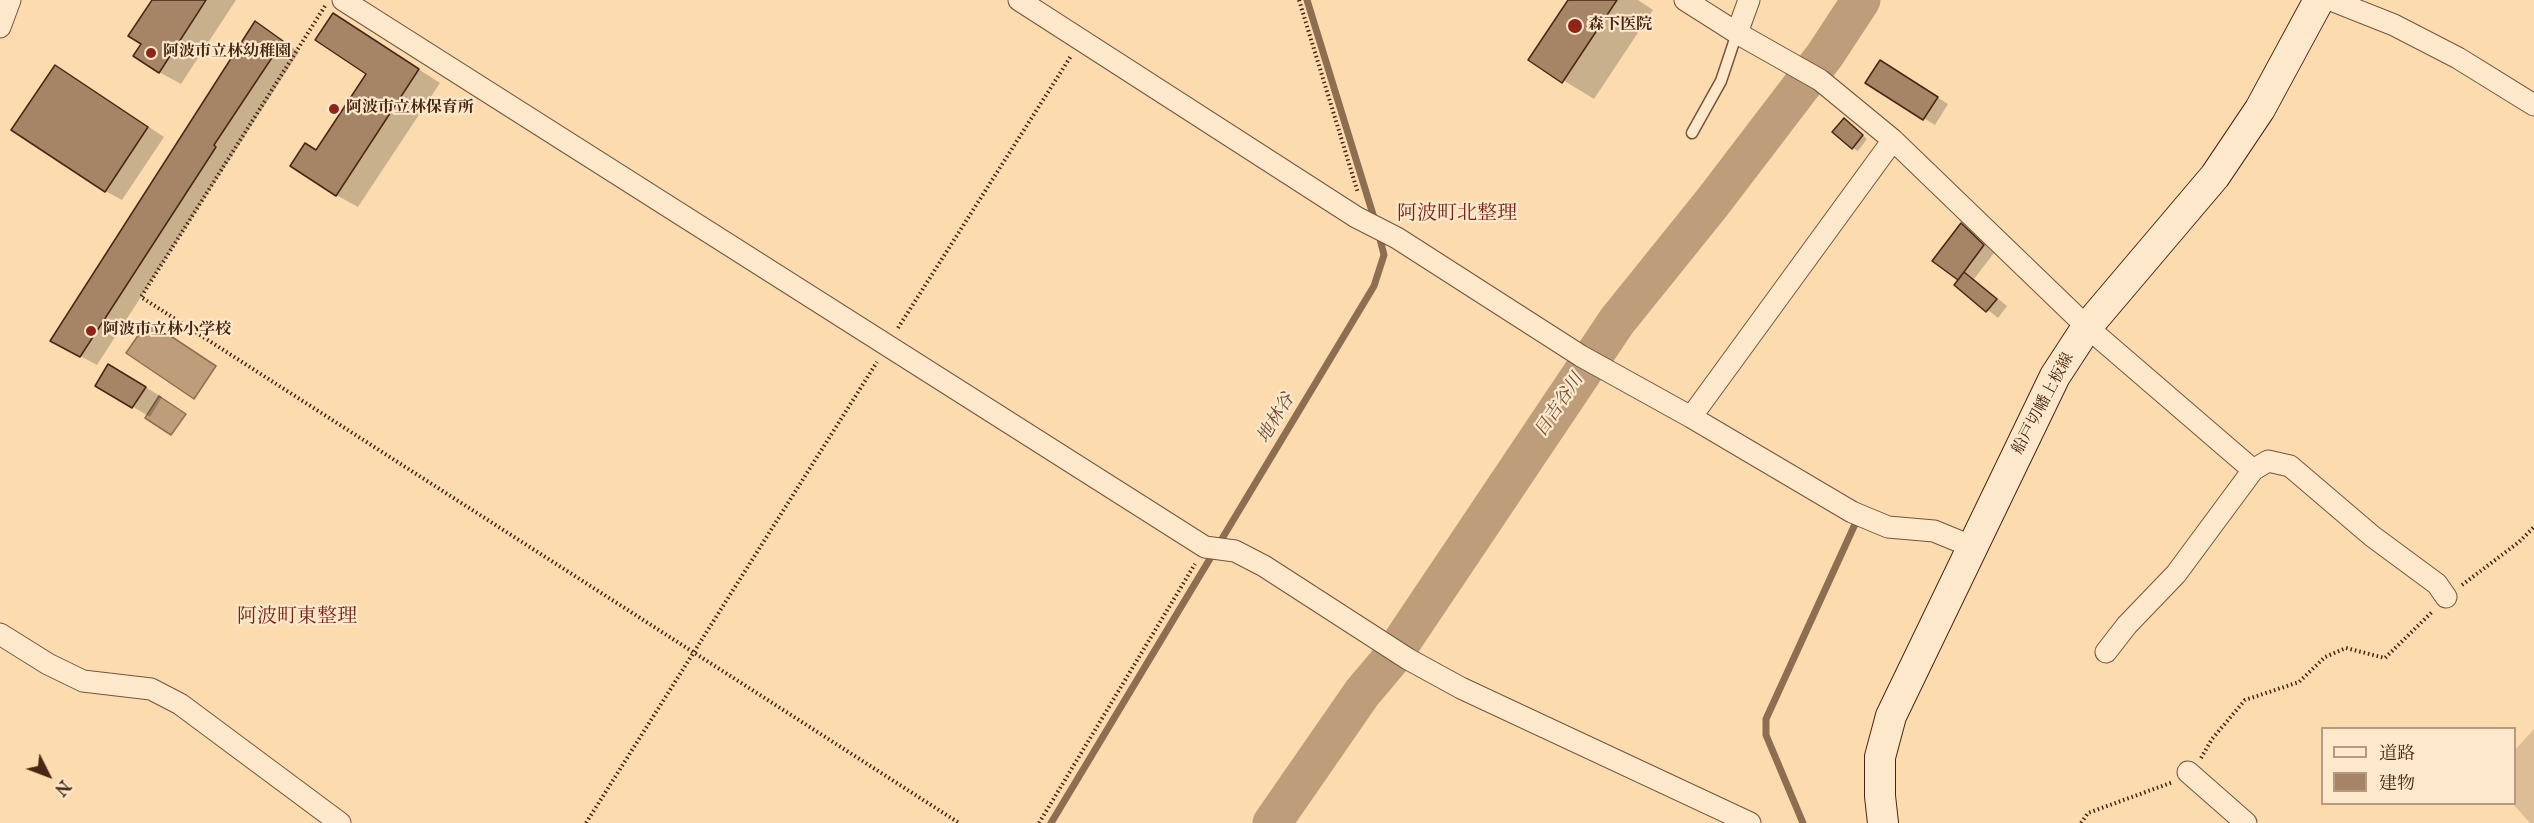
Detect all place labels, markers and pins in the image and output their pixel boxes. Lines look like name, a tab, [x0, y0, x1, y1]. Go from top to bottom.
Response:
place label: 森下医院	[1588, 16, 1652, 36]
marker: 森下医院	[1566, 17, 1584, 35]
place label: 阿波市立林幼稚園	[163, 43, 291, 63]
marker: 阿波市立林幼稚園	[144, 46, 158, 60]
place label: 阿波市立林保育所	[346, 99, 474, 119]
marker: 阿波市立林保育所	[327, 102, 341, 116]
place label: 阿波市立林小学校	[103, 321, 231, 341]
marker: 阿波市立林小学校	[84, 324, 98, 338]

